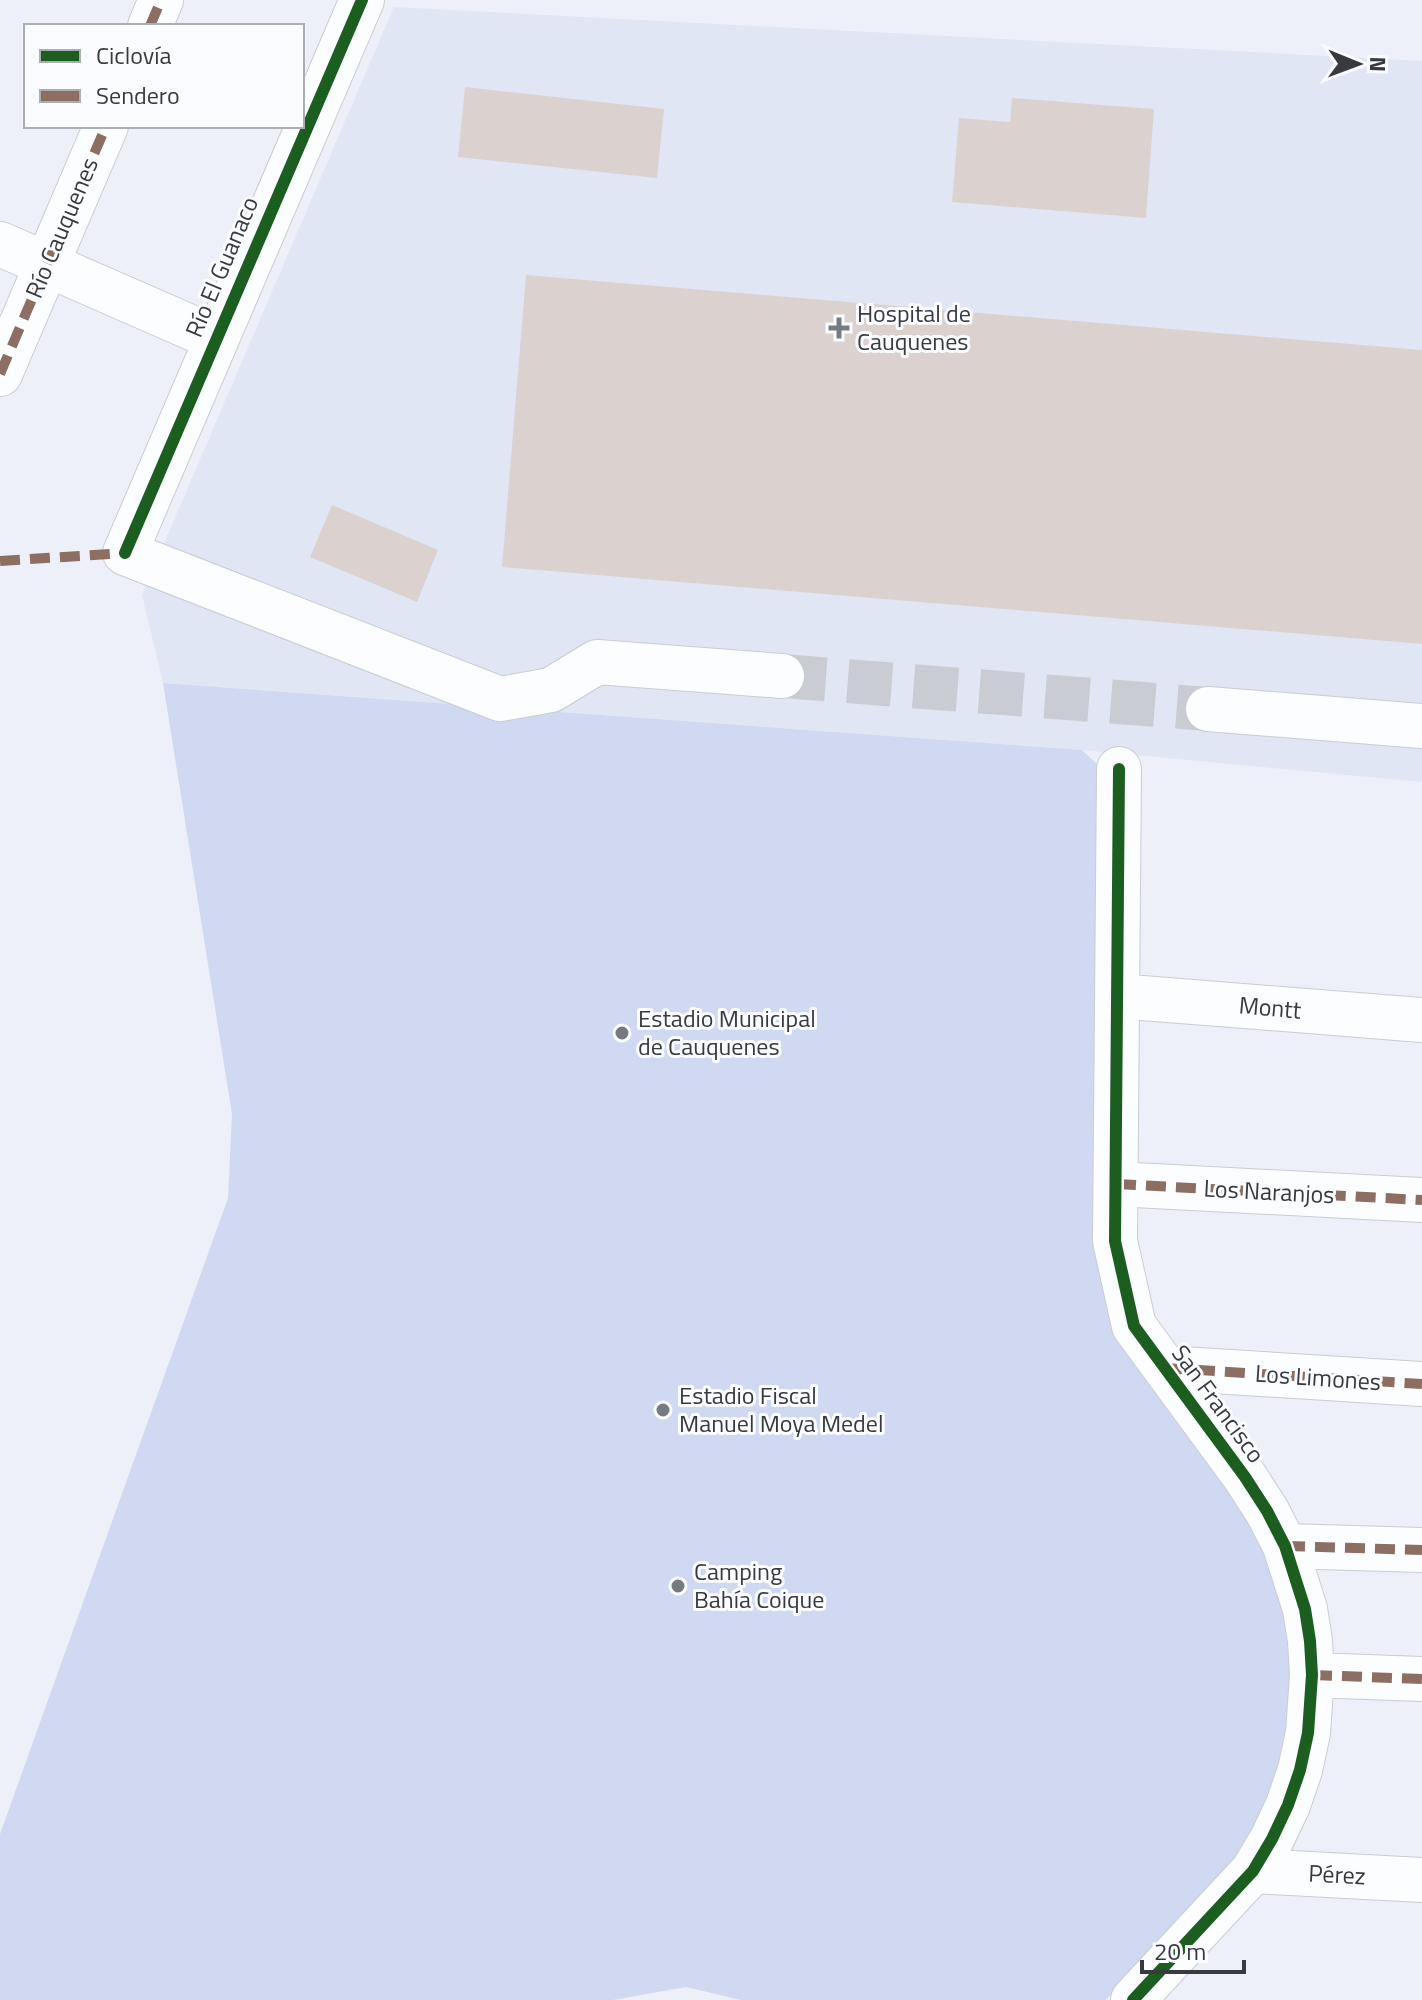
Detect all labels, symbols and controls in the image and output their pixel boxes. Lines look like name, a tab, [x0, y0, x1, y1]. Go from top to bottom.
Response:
legend	[24, 24, 304, 128]
north arrow	[1318, 24, 1398, 104]
text: Ciclovía	[96, 37, 172, 73]
text: N	[1361, 56, 1395, 72]
text: Sendero	[96, 77, 180, 113]
street label: Río Cauquenes	[15, 152, 107, 303]
street label: Río El Guanaco	[175, 191, 267, 342]
place label: Hospital de Cauquenes	[857, 295, 971, 359]
marker: Hospital de Cauquenes	[828, 317, 850, 339]
street label: Montt	[1237, 986, 1303, 1028]
place label: Estadio Municipal de Cauquenes	[638, 1000, 816, 1064]
marker: Estadio Municipal de Cauquenes	[613, 1024, 631, 1042]
street label: Los Naranjos	[1203, 1170, 1335, 1212]
street label: San Francisco	[1164, 1337, 1274, 1470]
street label: Los Limones	[1254, 1355, 1382, 1399]
place label: Estadio Fiscal Manuel Moya Medel	[679, 1377, 883, 1441]
marker: Estadio Fiscal Manuel Moya Medel	[654, 1401, 672, 1419]
place label: Camping Bahía Coique	[694, 1553, 825, 1617]
marker: Camping Bahía Coique	[669, 1577, 687, 1595]
street label: Pérez	[1307, 1855, 1367, 1893]
scale bar	[1142, 1924, 1244, 1974]
text: 20 m	[1154, 1933, 1206, 1969]

